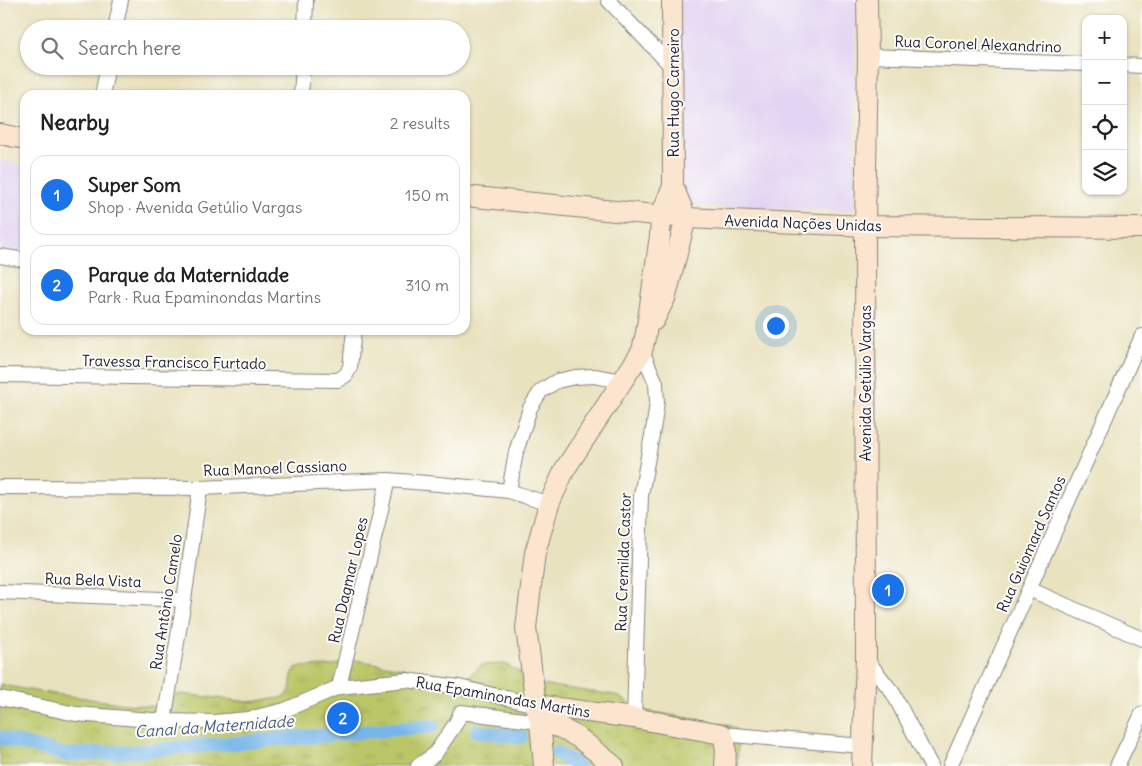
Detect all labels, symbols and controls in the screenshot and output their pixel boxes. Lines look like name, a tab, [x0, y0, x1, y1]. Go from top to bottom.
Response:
map controls	[1082, 15, 1127, 195]
button: +	[1082, 15, 1127, 60]
search box	[20, 20, 470, 75]
street label: Rua Hugo Carneiro	[664, 28, 683, 158]
street label: Rua Coronel Alexandrino	[894, 32, 1062, 56]
icon: search	[38, 34, 66, 62]
text: Search here	[78, 36, 181, 60]
button: −	[1082, 60, 1127, 105]
button: locate	[1082, 105, 1127, 150]
text: Nearby	[40, 109, 110, 136]
text: 2 results	[390, 113, 450, 133]
button: layers	[1082, 150, 1127, 195]
text: Super Som	[88, 173, 181, 197]
text: 1	[54, 185, 60, 205]
text: 150 m	[405, 185, 449, 205]
text: Shop · Avenida Getúlio Vargas	[88, 197, 302, 217]
street label: Avenida Nações Unidas	[724, 211, 882, 235]
text: Parque da Maternidade	[88, 263, 289, 287]
text: 2	[53, 275, 61, 295]
text: 310 m	[405, 275, 449, 295]
text: Park · Rua Epaminondas Martins	[88, 287, 321, 307]
street label: Avenida Getúlio Vargas	[856, 305, 875, 461]
your location	[763, 313, 789, 339]
street label: Travessa Francisco Furtado	[82, 351, 266, 373]
street label: Rua Manoel Cassiano	[203, 456, 347, 480]
street label: Rua Guiomard Santos	[992, 473, 1070, 615]
street label: Rua Cremilda Castor	[611, 492, 635, 632]
street label: Rua Dagmar Lopes	[324, 515, 372, 645]
street label: Rua Antônio Camelo	[146, 533, 186, 671]
street label: Rua Bela Vista	[44, 569, 142, 591]
pin: 1	[872, 571, 904, 609]
street label: Rua Epaminondas Martins	[414, 672, 592, 722]
pin: 2	[327, 699, 359, 737]
water label: Canal da Maternidade	[134, 710, 296, 742]

